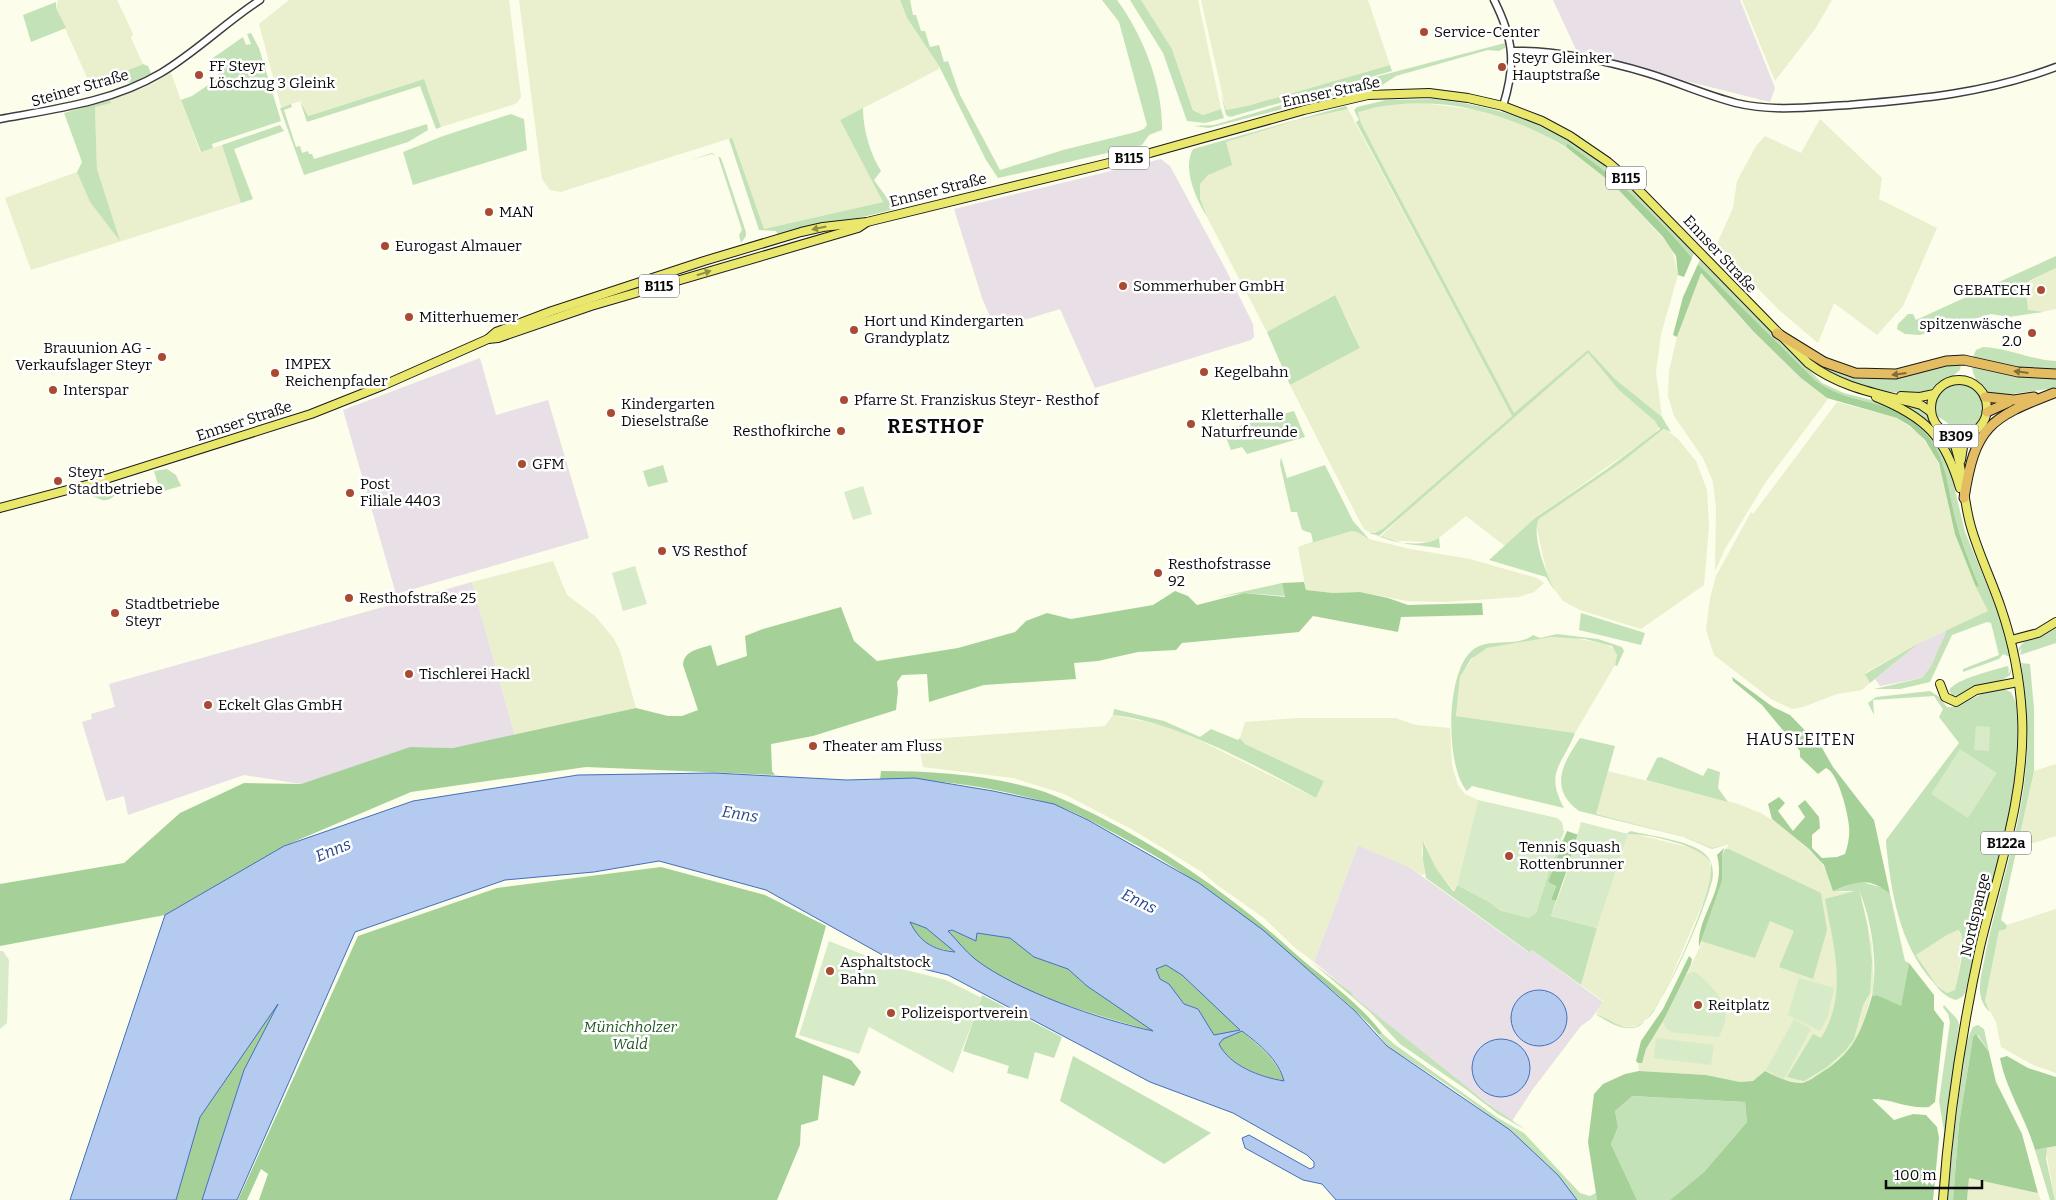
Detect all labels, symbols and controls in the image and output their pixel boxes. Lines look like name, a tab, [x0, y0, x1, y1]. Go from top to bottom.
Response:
place label: Service-Center	[1434, 23, 1540, 41]
marker: Service-Center	[1418, 26, 1430, 38]
place label: Steyr Gleinker Hauptstraße	[1512, 49, 1612, 84]
place label: FF Steyr Löschzug 3 Gleink	[209, 57, 335, 92]
marker: Steyr Gleinker Hauptstraße	[1496, 61, 1508, 73]
street label: Steiner Straße	[29, 66, 131, 110]
marker: FF Steyr Löschzug 3 Gleink	[193, 69, 205, 81]
street label: Ennser Straße	[1280, 73, 1382, 111]
road number: B115	[1109, 146, 1149, 170]
road number: B115	[1606, 167, 1646, 190]
street label: Ennser Straße	[888, 169, 988, 211]
place label: MAN	[499, 203, 534, 221]
marker: MAN	[483, 206, 495, 218]
street label: Ennser Straße	[1679, 211, 1761, 297]
one-way arrow	[811, 224, 826, 232]
place label: Eurogast Almauer	[395, 237, 522, 255]
marker: Eurogast Almauer	[379, 240, 391, 252]
one-way arrow	[696, 268, 711, 276]
road number: B115	[639, 274, 679, 298]
place label: Sommerhuber GmbH	[1133, 277, 1285, 295]
marker: Sommerhuber GmbH	[1117, 280, 1129, 292]
place label: GEBATECH	[1953, 281, 2031, 299]
marker: GEBATECH	[2035, 284, 2047, 296]
place label: Mitterhuemer	[419, 308, 518, 326]
marker: Mitterhuemer	[403, 311, 415, 323]
place label: Hort und Kindergarten Grandyplatz	[864, 312, 1024, 347]
place label: spitzenwäsche 2.0	[1919, 315, 2022, 350]
marker: Hort und Kindergarten Grandyplatz	[848, 324, 860, 336]
marker: spitzenwäsche 2.0	[2026, 327, 2038, 339]
place label: Brauunion AG - Verkaufslager Steyr	[15, 339, 152, 374]
marker: Brauunion AG - Verkaufslager Steyr	[156, 351, 168, 363]
place label: IMPEX Reichenpfader	[285, 355, 388, 390]
place label: Kegelbahn	[1214, 363, 1289, 381]
marker: Kegelbahn	[1198, 366, 1210, 378]
marker: IMPEX Reichenpfader	[269, 367, 281, 379]
one-way arrow	[2013, 368, 2029, 376]
one-way arrow	[1891, 370, 1907, 378]
place label: Interspar	[63, 381, 129, 399]
marker: Interspar	[47, 384, 59, 396]
place label: Pfarre St. Franziskus Steyr- Resthof	[854, 391, 1100, 409]
marker: Pfarre St. Franziskus Steyr- Resthof	[838, 394, 850, 406]
place label: Kindergarten Dieselstraße	[621, 395, 715, 430]
street label: Ennser Straße	[194, 397, 294, 445]
place label: Kletterhalle Naturfreunde	[1201, 406, 1298, 441]
marker: Kindergarten Dieselstraße	[605, 407, 617, 419]
district label: RESTHOF	[887, 414, 985, 438]
marker: Kletterhalle Naturfreunde	[1185, 418, 1197, 430]
place label: Resthofkirche	[733, 422, 831, 440]
road number: B309	[1934, 424, 1978, 448]
marker: Resthofkirche	[835, 425, 847, 437]
place label: GFM	[532, 455, 565, 473]
marker: GFM	[516, 458, 528, 470]
place label: Steyr Stadtbetriebe	[68, 463, 163, 498]
marker: Steyr Stadtbetriebe	[52, 475, 64, 487]
place label: Post Filiale 4403	[360, 475, 441, 510]
marker: Post Filiale 4403	[344, 487, 356, 499]
place label: VS Resthof	[672, 542, 749, 560]
marker: VS Resthof	[656, 545, 668, 557]
place label: Resthofstrasse 92	[1168, 555, 1271, 590]
marker: Resthofstrasse 92	[1152, 567, 1164, 579]
place label: Resthofstraße 25	[359, 589, 476, 607]
marker: Resthofstraße 25	[343, 592, 355, 604]
place label: Stadtbetriebe Steyr	[125, 595, 220, 630]
marker: Stadtbetriebe Steyr	[109, 607, 121, 619]
place label: Tischlerei Hackl	[419, 665, 530, 683]
marker: Tischlerei Hackl	[403, 668, 415, 680]
place label: Eckelt Glas GmbH	[218, 696, 343, 714]
marker: Eckelt Glas GmbH	[202, 699, 214, 711]
district label: HAUSLEITEN	[1746, 730, 1856, 749]
place label: Theater am Fluss	[823, 737, 942, 755]
marker: Theater am Fluss	[807, 740, 819, 752]
water label: Enns	[721, 802, 760, 826]
road number: B122a	[1981, 831, 2031, 854]
water label: Enns	[313, 834, 354, 866]
place label: Tennis Squash Rottenbrunner	[1519, 838, 1624, 873]
marker: Tennis Squash Rottenbrunner	[1503, 850, 1515, 862]
street label: Nordspange	[1957, 871, 1993, 959]
water label: Enns	[1118, 884, 1160, 918]
place label: Asphaltstock Bahn	[840, 953, 931, 988]
marker: Asphaltstock Bahn	[824, 965, 836, 977]
place label: Reitplatz	[1708, 996, 1770, 1014]
marker: Reitplatz	[1692, 999, 1704, 1011]
place label: Polizeisportverein	[901, 1004, 1028, 1022]
marker: Polizeisportverein	[885, 1007, 897, 1019]
park label: Münichholzer Wald	[583, 1018, 677, 1053]
scale bar	[1886, 1158, 1982, 1190]
text: 100 m	[1894, 1166, 1937, 1184]

